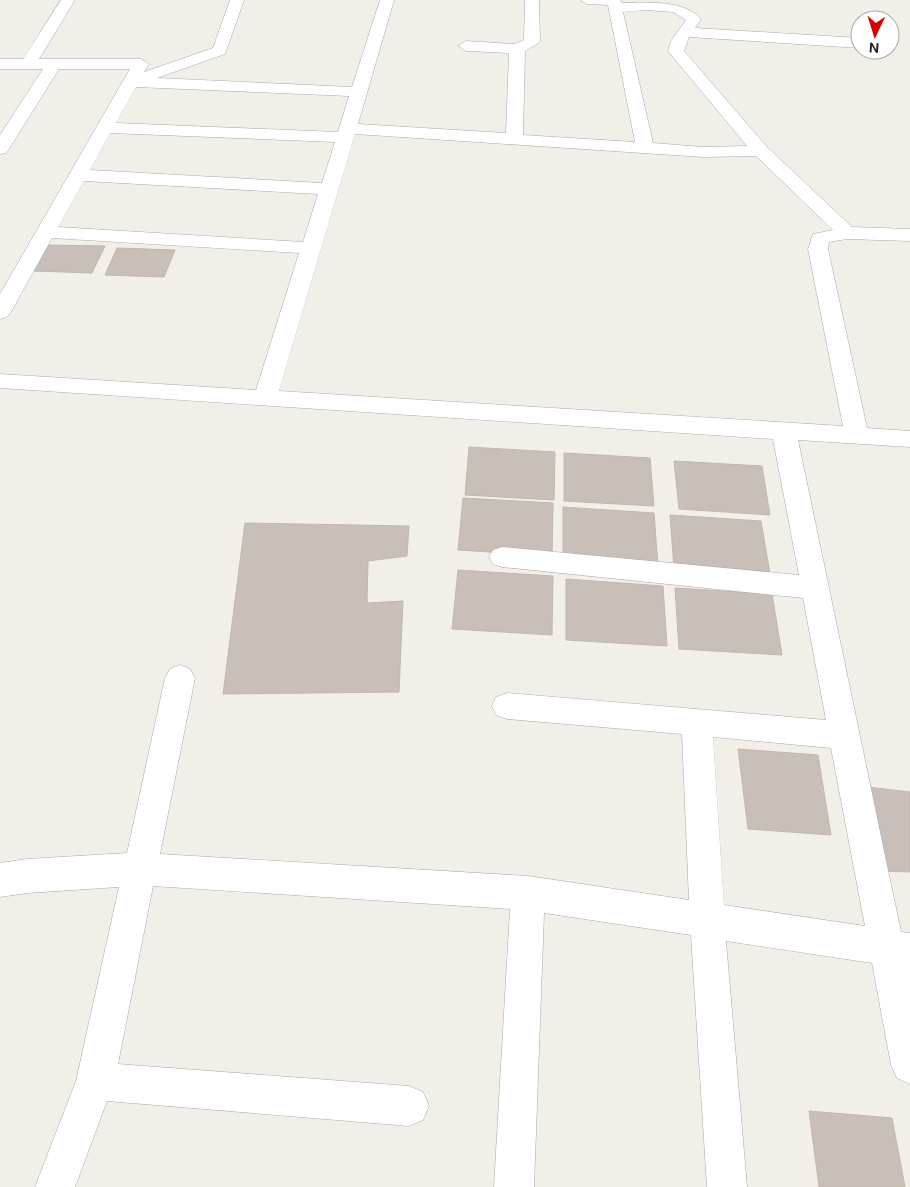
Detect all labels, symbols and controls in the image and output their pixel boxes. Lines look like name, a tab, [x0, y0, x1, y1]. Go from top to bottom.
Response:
north arrow	[850, 10, 900, 60]
text: N	[868, 39, 880, 57]

